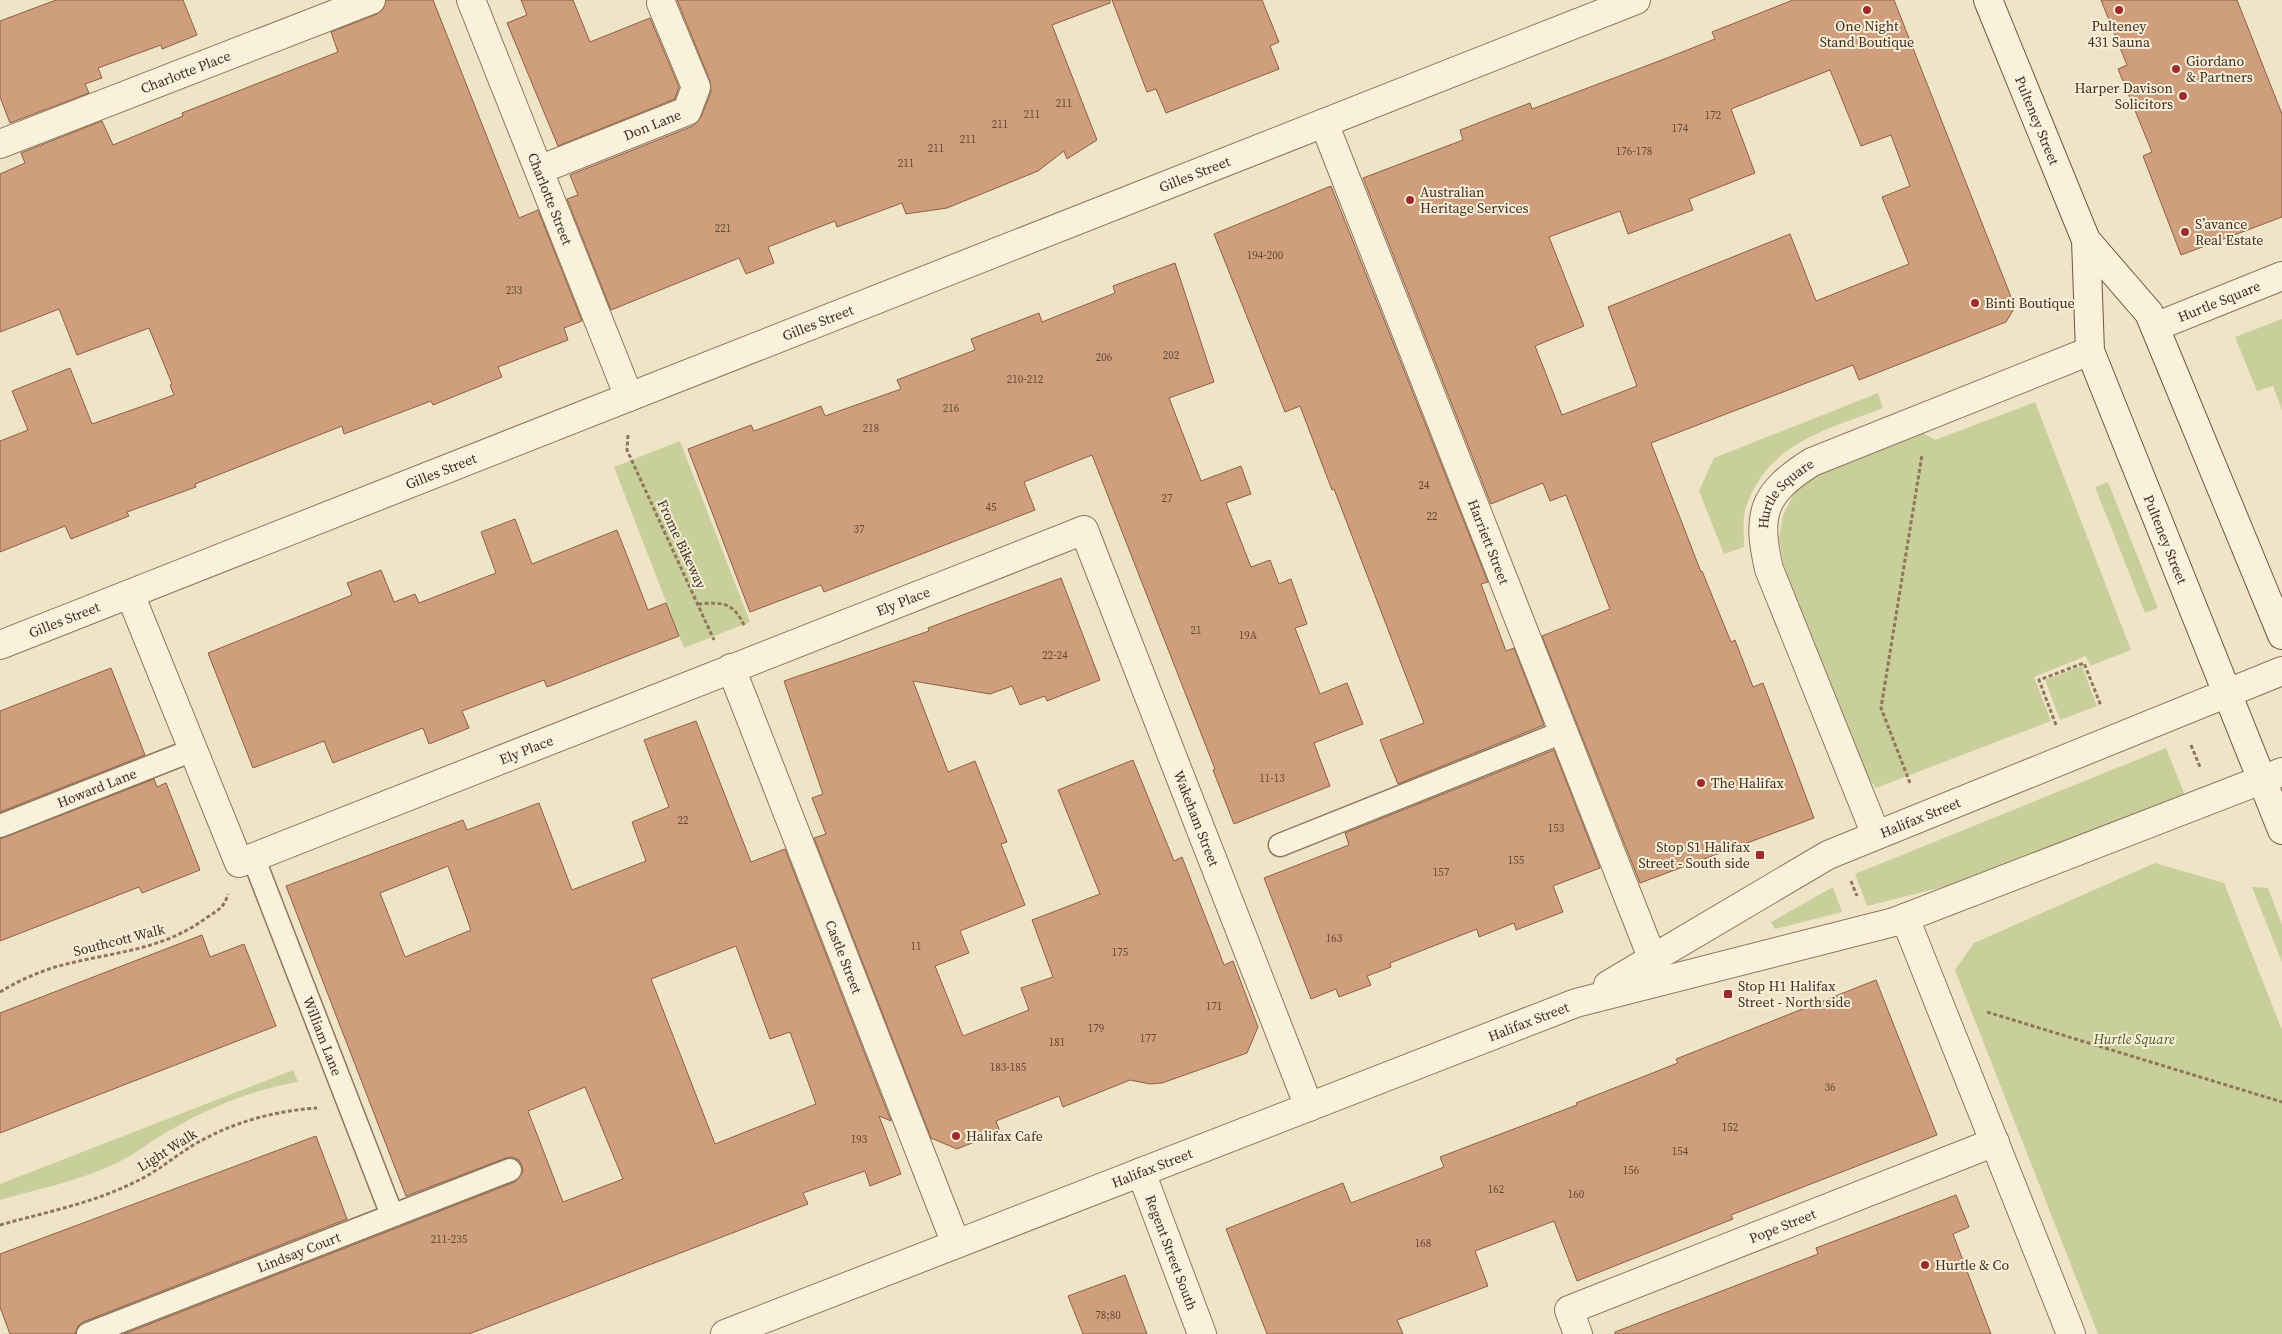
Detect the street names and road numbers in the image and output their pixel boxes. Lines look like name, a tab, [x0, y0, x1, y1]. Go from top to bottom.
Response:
street label: Charlotte Place	[138, 45, 233, 98]
street label: Pulteney Street	[2010, 73, 2064, 168]
street label: Don Lane	[621, 104, 684, 145]
street label: Charlotte Street	[523, 150, 578, 248]
street label: Gilles Street	[1156, 151, 1233, 197]
street label: Hurtle Square	[2175, 276, 2263, 327]
street label: Gilles Street	[779, 299, 857, 346]
street label: Gilles Street	[402, 448, 480, 494]
street label: Hurtle Square	[1753, 453, 1818, 529]
street label: Pulteney Street	[2139, 492, 2193, 587]
street label: Frome Bikeway	[653, 496, 712, 593]
street label: Harriett Street	[1463, 496, 1515, 588]
street label: Ely Place	[873, 582, 933, 621]
street label: Gilles Street	[26, 597, 103, 643]
street label: Ely Place	[496, 730, 556, 769]
street label: Howard Lane	[54, 763, 140, 813]
street label: Wakeham Street	[1169, 767, 1224, 870]
street label: Halifax Street	[1877, 792, 1964, 843]
street label: Castle Street	[820, 917, 867, 997]
street label: Southcott Walk	[71, 919, 167, 961]
street label: William Lane	[298, 993, 347, 1079]
street label: Halifax Street	[1485, 997, 1572, 1046]
street label: Light Walk	[133, 1124, 201, 1176]
street label: Halifax Street	[1108, 1143, 1196, 1193]
street label: Regent Street South	[1140, 1192, 1202, 1313]
street label: Pope Street	[1746, 1203, 1819, 1248]
street label: Lindsay Court	[254, 1227, 344, 1277]

